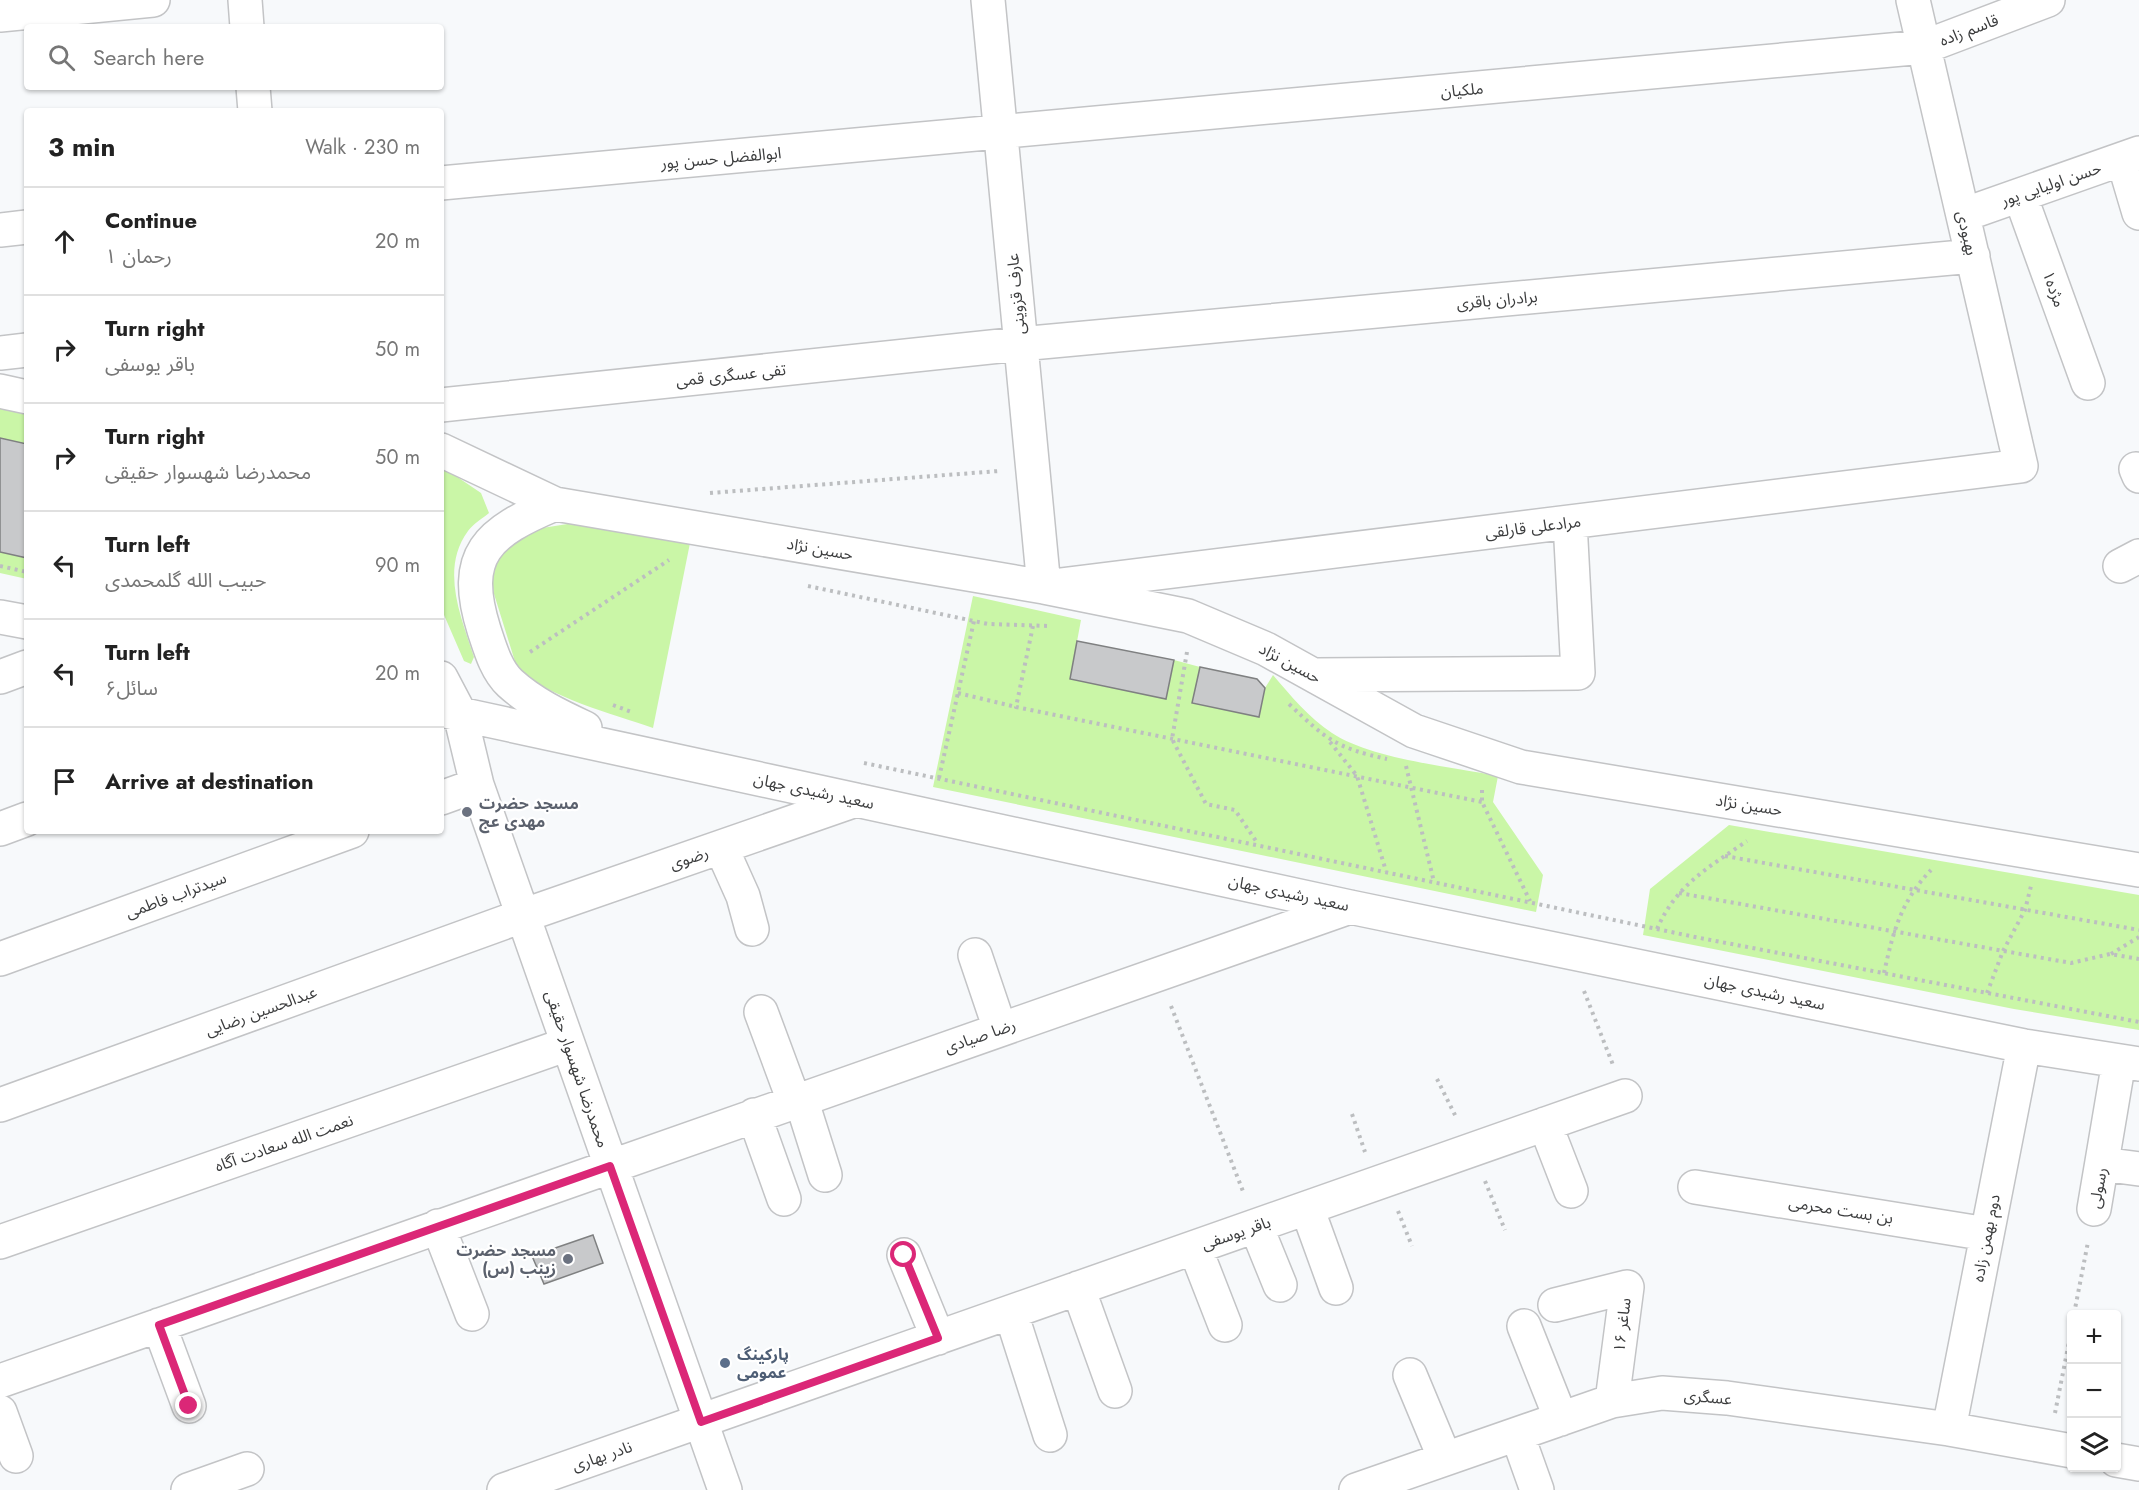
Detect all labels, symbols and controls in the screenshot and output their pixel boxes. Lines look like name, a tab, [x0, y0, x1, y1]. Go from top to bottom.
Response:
street label: قاسم زاده	[1936, 8, 2002, 53]
search box	[24, 24, 444, 90]
icon: search	[45, 41, 78, 74]
text: Search here	[93, 41, 204, 73]
street label: ملکیان	[1440, 77, 1484, 103]
text: 3 min	[48, 128, 115, 166]
text: Walk · 230 m	[305, 133, 420, 162]
street label: ابوالفضل حسن پور	[659, 141, 782, 175]
street label: حسن اولیایی پور	[1997, 156, 2104, 212]
text: Continue	[105, 204, 197, 236]
street label: بهبودی	[1951, 208, 1983, 258]
icon: ahead	[48, 225, 81, 258]
text: 20 m	[375, 227, 420, 256]
text: رحمان ۱	[105, 242, 172, 271]
street label: عارف قزوینی	[1001, 252, 1031, 336]
street label: مژده۱	[2037, 267, 2071, 311]
street label: برادران باقری	[1455, 285, 1539, 315]
text: Turn right	[105, 312, 205, 344]
icon: right	[48, 333, 81, 366]
text: 50 m	[375, 335, 420, 364]
text: باقر یوسفی	[105, 350, 195, 379]
street label: تفی عسگری قمی	[675, 358, 787, 392]
text: Turn right	[105, 420, 205, 452]
icon: right	[48, 441, 81, 474]
text: 50 m	[375, 443, 420, 472]
text: محمدرضا شهسوار حقیقی	[105, 458, 311, 487]
street label: مرادعلی قارلقی	[1484, 510, 1582, 544]
text: Turn left	[105, 528, 190, 560]
street label: حسین نژاد	[785, 532, 855, 566]
icon: left	[48, 549, 81, 582]
text: 90 m	[375, 551, 420, 580]
text: حبیب الله گلمحمدی	[105, 566, 267, 595]
text: Turn left	[105, 636, 190, 668]
street label: حسین نژاد	[1255, 637, 1325, 689]
icon: left	[48, 657, 81, 690]
text: 20 m	[375, 659, 420, 688]
text: سائل۶	[105, 674, 158, 703]
icon: arrive	[48, 765, 81, 798]
text: Arrive at destination	[105, 765, 314, 797]
street label: سعید رشیدی جهان	[752, 767, 876, 815]
street label: حسین نژاد	[1714, 788, 1784, 822]
place label: مسجد حضرت مهدی عج	[479, 792, 579, 834]
marker: مسجد حضرت مهدی عج	[460, 805, 474, 819]
street label: رضوی	[667, 841, 711, 875]
street label: سیدتراب فاطمی	[122, 866, 230, 924]
street label: سعید رشیدی جهان	[1227, 869, 1351, 917]
street label: سعید رشیدی جهان	[1703, 968, 1827, 1016]
street label: عبدالحسین رضایی	[202, 980, 320, 1042]
street label: محمدرضا شهسوار حقیقی	[539, 987, 615, 1151]
street label: رضا صیادی	[941, 1013, 1019, 1059]
street label: نعمت الله سعادت آگاه	[212, 1109, 356, 1177]
street label: رسولی	[2083, 1166, 2113, 1210]
street label: بن بست محرمی	[1787, 1190, 1895, 1230]
street label: دوم بهمن زاده	[1966, 1192, 2007, 1284]
street label: باقر یوسفی	[1198, 1210, 1274, 1256]
place label: مسجد حضرت زینب (س)	[456, 1239, 556, 1280]
route start	[890, 1241, 916, 1267]
marker: مسجد حضرت زینب (س)	[561, 1252, 575, 1266]
street label: ساغر ۱۶	[1607, 1296, 1637, 1354]
map controls	[2067, 1310, 2121, 1472]
button: +	[2067, 1310, 2121, 1364]
place label: پارکینگ عمومی	[737, 1343, 789, 1384]
marker: پارکینگ عمومی	[718, 1356, 732, 1370]
button: −	[2067, 1364, 2121, 1418]
street label: عسگری	[1683, 1383, 1733, 1411]
route end	[175, 1392, 201, 1418]
button: layers	[2067, 1418, 2121, 1472]
street label: نادر بهاری	[569, 1435, 635, 1477]

